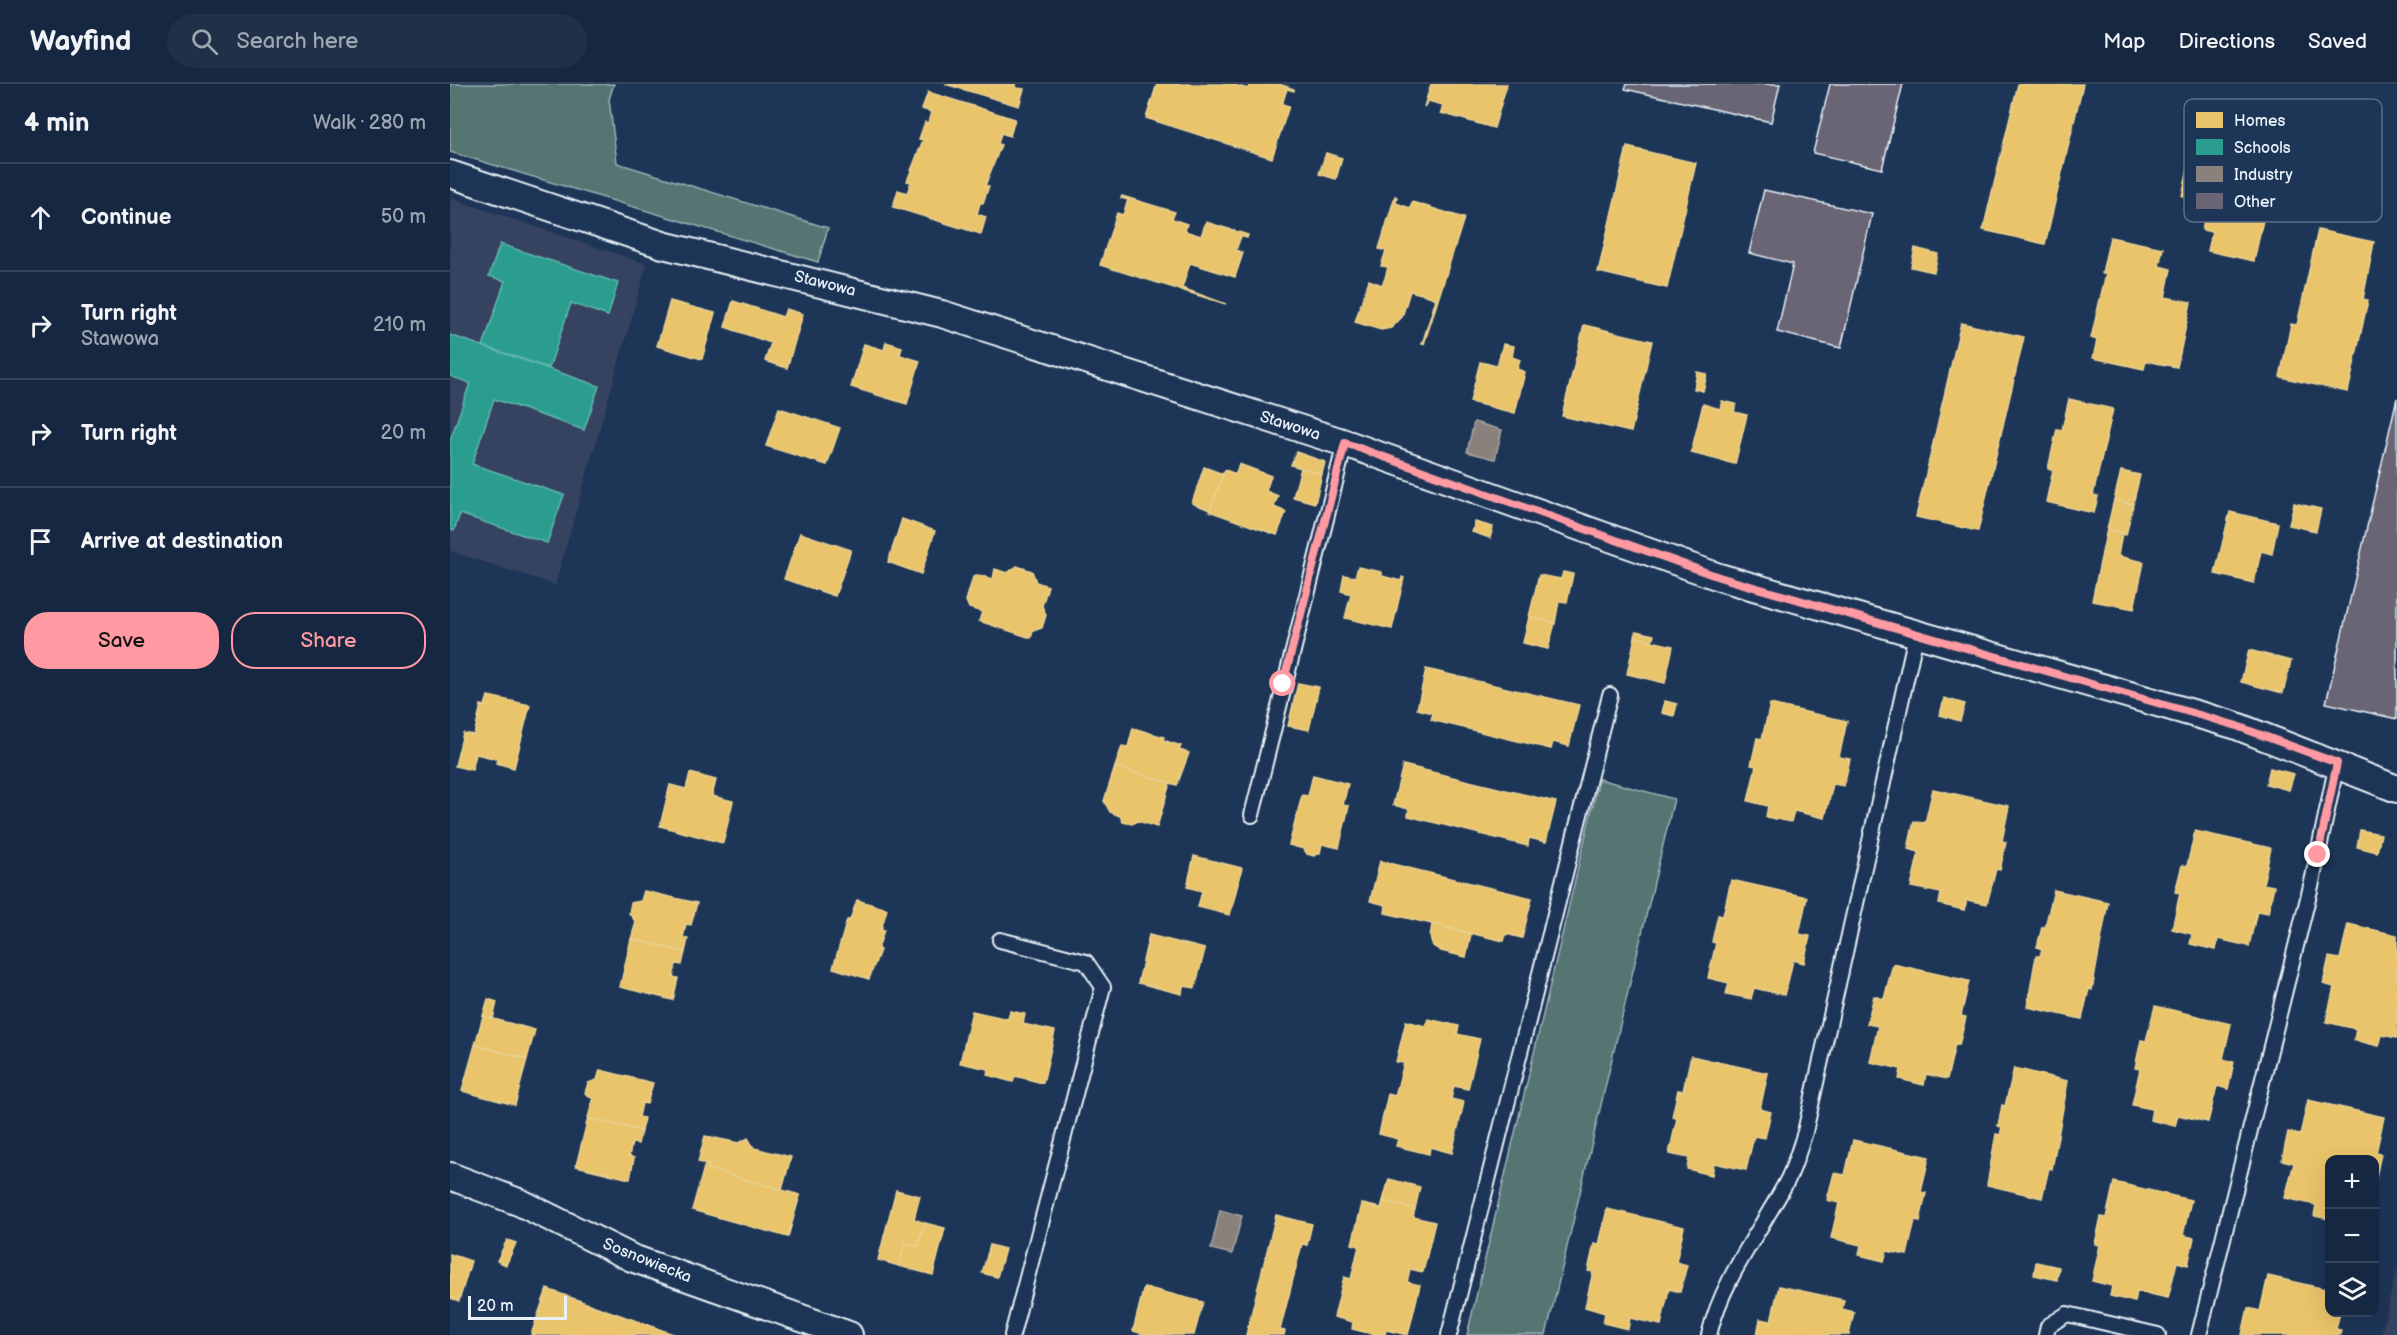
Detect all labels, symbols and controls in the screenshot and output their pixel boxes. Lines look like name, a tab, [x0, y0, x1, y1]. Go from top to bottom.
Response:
search box	[167, 14, 587, 68]
text: Wayfind	[30, 25, 131, 58]
icon: search	[188, 25, 221, 58]
text: Search here	[236, 28, 358, 55]
text: Map	[2103, 29, 2146, 54]
text: Directions	[2179, 29, 2275, 54]
text: Saved	[2308, 29, 2367, 54]
legend	[2184, 99, 2382, 222]
text: 4 min	[24, 108, 89, 139]
text: Walk · 280 m	[313, 111, 426, 135]
text: Homes	[2234, 112, 2286, 131]
text: Schools	[2234, 139, 2291, 158]
text: Industry	[2234, 166, 2293, 185]
text: Other	[2234, 193, 2275, 212]
icon: ahead	[24, 201, 57, 234]
text: Continue	[81, 204, 171, 231]
text: 50 m	[381, 205, 426, 229]
street label: Stawowa	[792, 267, 858, 301]
text: Turn right	[81, 300, 177, 327]
icon: right	[24, 309, 57, 342]
text: 210 m	[373, 313, 426, 337]
text: Stawowa	[81, 327, 159, 351]
street label: Stawowa	[1257, 407, 1323, 445]
icon: right	[24, 417, 57, 450]
text: Turn right	[81, 420, 177, 447]
text: 20 m	[381, 421, 426, 445]
icon: arrive	[24, 525, 57, 558]
text: Arrive at destination	[81, 528, 283, 555]
button: Save	[24, 612, 219, 669]
button: Share	[231, 612, 426, 669]
route start	[1269, 670, 1295, 696]
route end	[2304, 841, 2330, 867]
map controls	[2325, 1155, 2379, 1317]
button: +	[2325, 1155, 2379, 1209]
button: −	[2325, 1209, 2379, 1263]
street label: Sosnowiecka	[600, 1235, 694, 1287]
button: layers	[2325, 1263, 2379, 1317]
scale bar	[468, 1293, 567, 1320]
text: 20 m	[477, 1297, 513, 1316]

